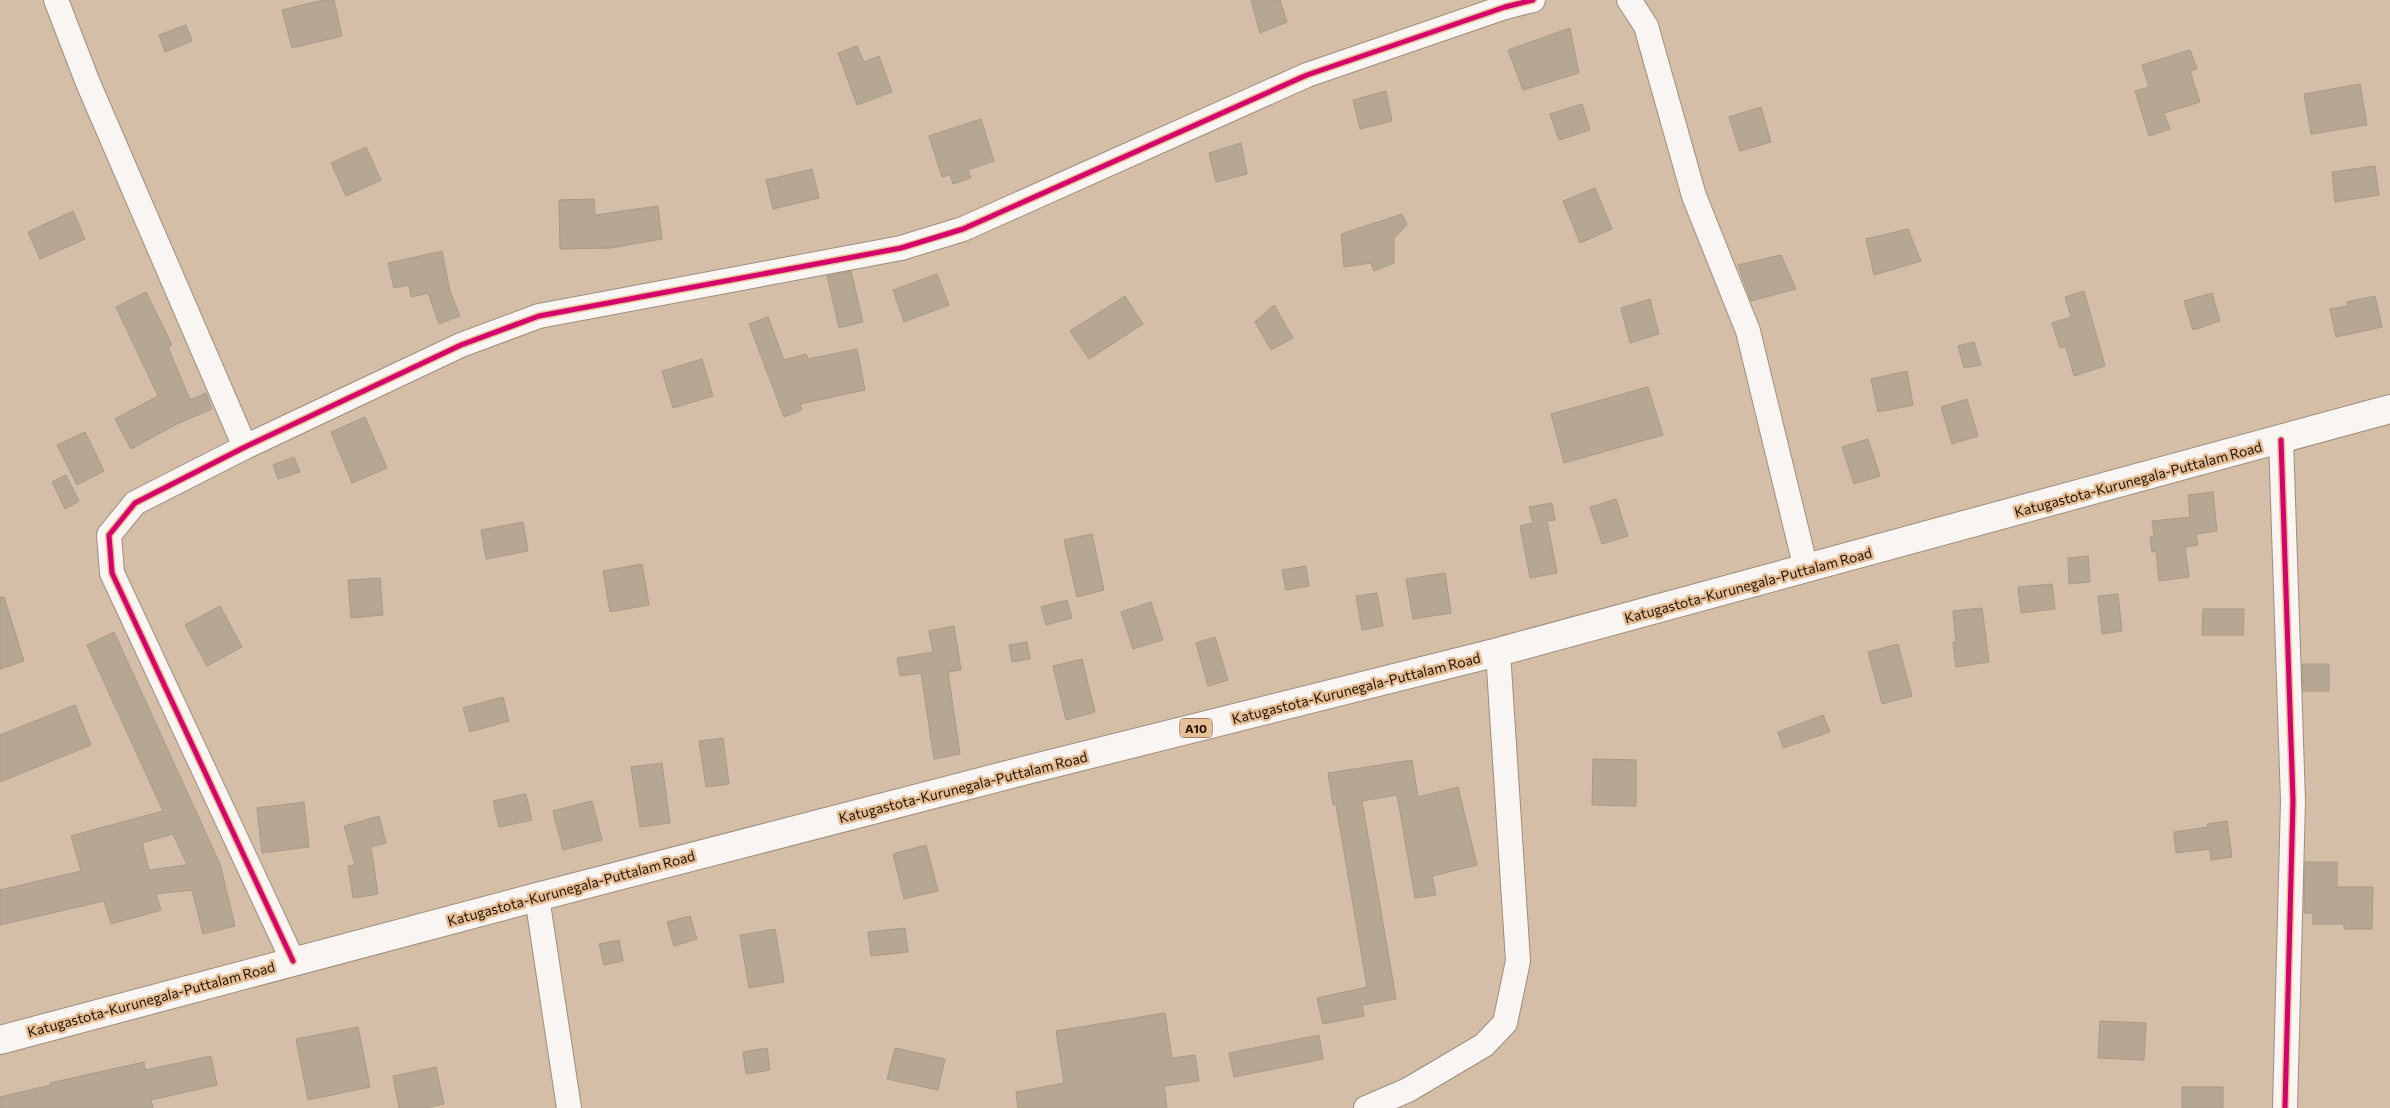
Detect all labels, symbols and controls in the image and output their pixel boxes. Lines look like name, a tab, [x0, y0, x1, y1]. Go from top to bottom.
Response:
street label: Katugastota-Kurunegala-Puttalam Road	[2012, 438, 2264, 520]
street label: Katugastota-Kurunegala-Puttalam Road	[1622, 544, 1874, 626]
street label: Katugastota-Kurunegala-Puttalam Road	[1230, 649, 1482, 727]
road number: A10	[1180, 718, 1212, 738]
street label: Katugastota-Kurunegala-Puttalam Road	[837, 748, 1089, 826]
street label: Katugastota-Kurunegala-Puttalam Road	[445, 847, 697, 929]
street label: Katugastota-Kurunegala-Puttalam Road	[25, 958, 277, 1040]

